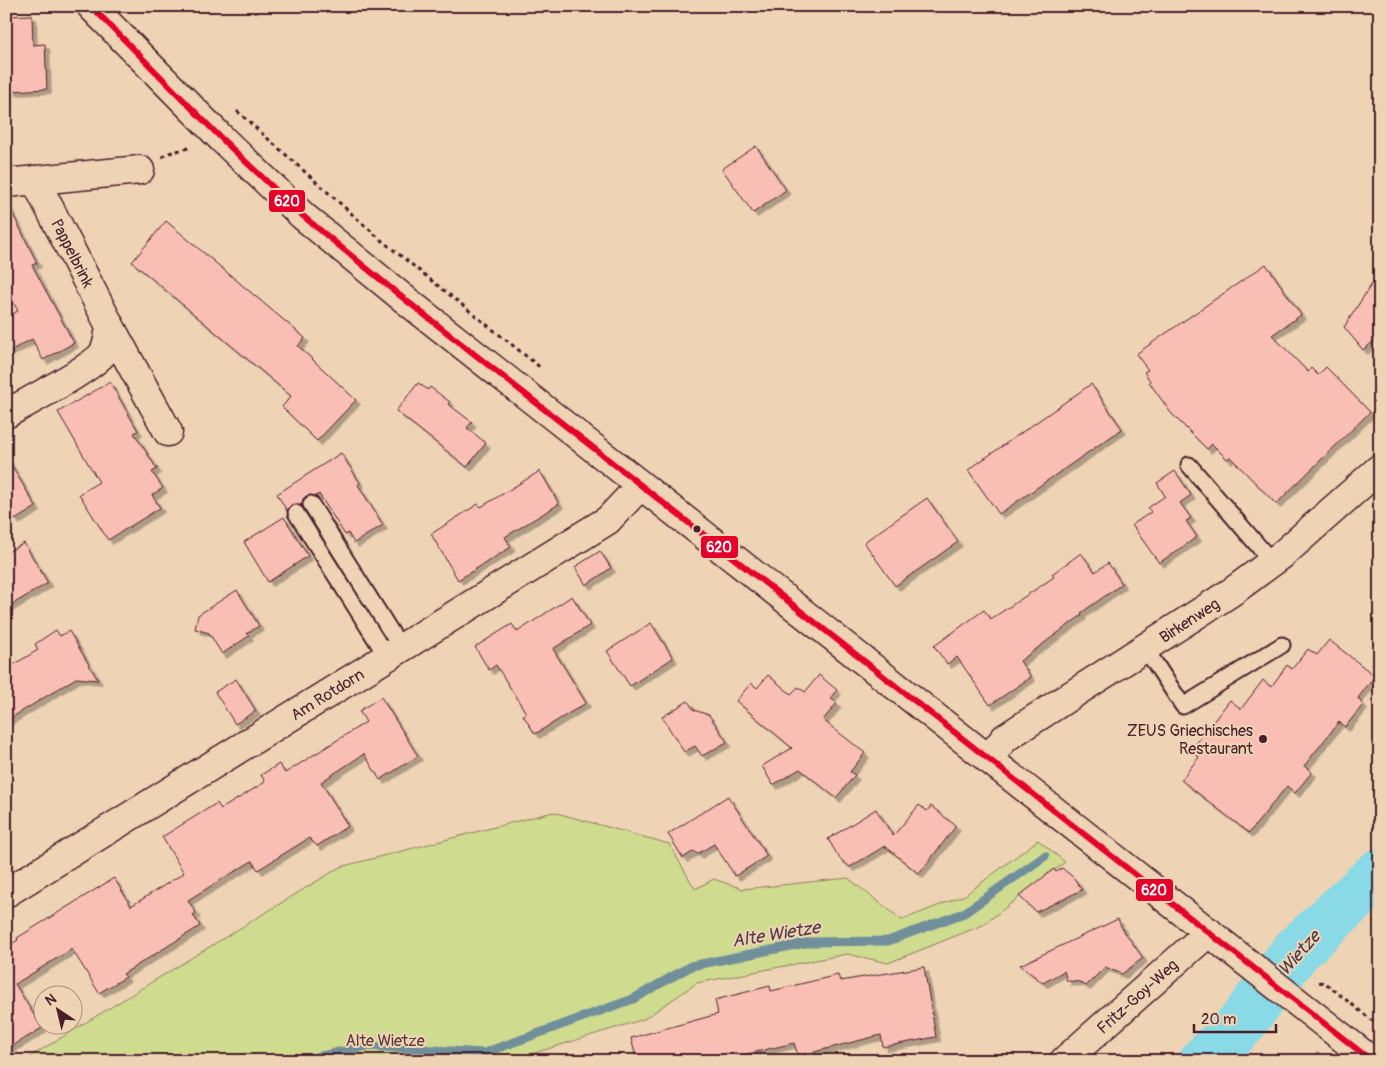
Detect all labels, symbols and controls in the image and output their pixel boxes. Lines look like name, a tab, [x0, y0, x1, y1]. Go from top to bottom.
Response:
line badge: 620	[268, 189, 306, 213]
text: 620	[274, 193, 300, 210]
street label: Pappelbrink	[46, 216, 98, 291]
unlabelled marker	[692, 524, 702, 534]
line badge: 620	[700, 535, 739, 559]
text: 620	[706, 539, 732, 556]
street label: Birkenweg	[1156, 594, 1223, 648]
street label: Am Rotdorn	[287, 664, 368, 725]
place label: ZEUS Griechisches Restaurant	[1127, 721, 1254, 759]
marker: ZEUS Griechisches Restaurant	[1257, 733, 1269, 745]
line badge: 620	[1135, 878, 1174, 902]
text: 620	[1141, 882, 1167, 899]
water label: Alte Wietze	[730, 916, 824, 953]
water label: Wietze	[1273, 924, 1327, 981]
street label: Fritz-Goy-Weg	[1093, 955, 1182, 1038]
north arrow	[32, 984, 82, 1034]
text: N	[42, 990, 60, 1009]
scale bar	[1194, 1002, 1276, 1034]
text: 20 m	[1201, 1010, 1236, 1029]
park label: Alte Wietze	[345, 1031, 425, 1051]

